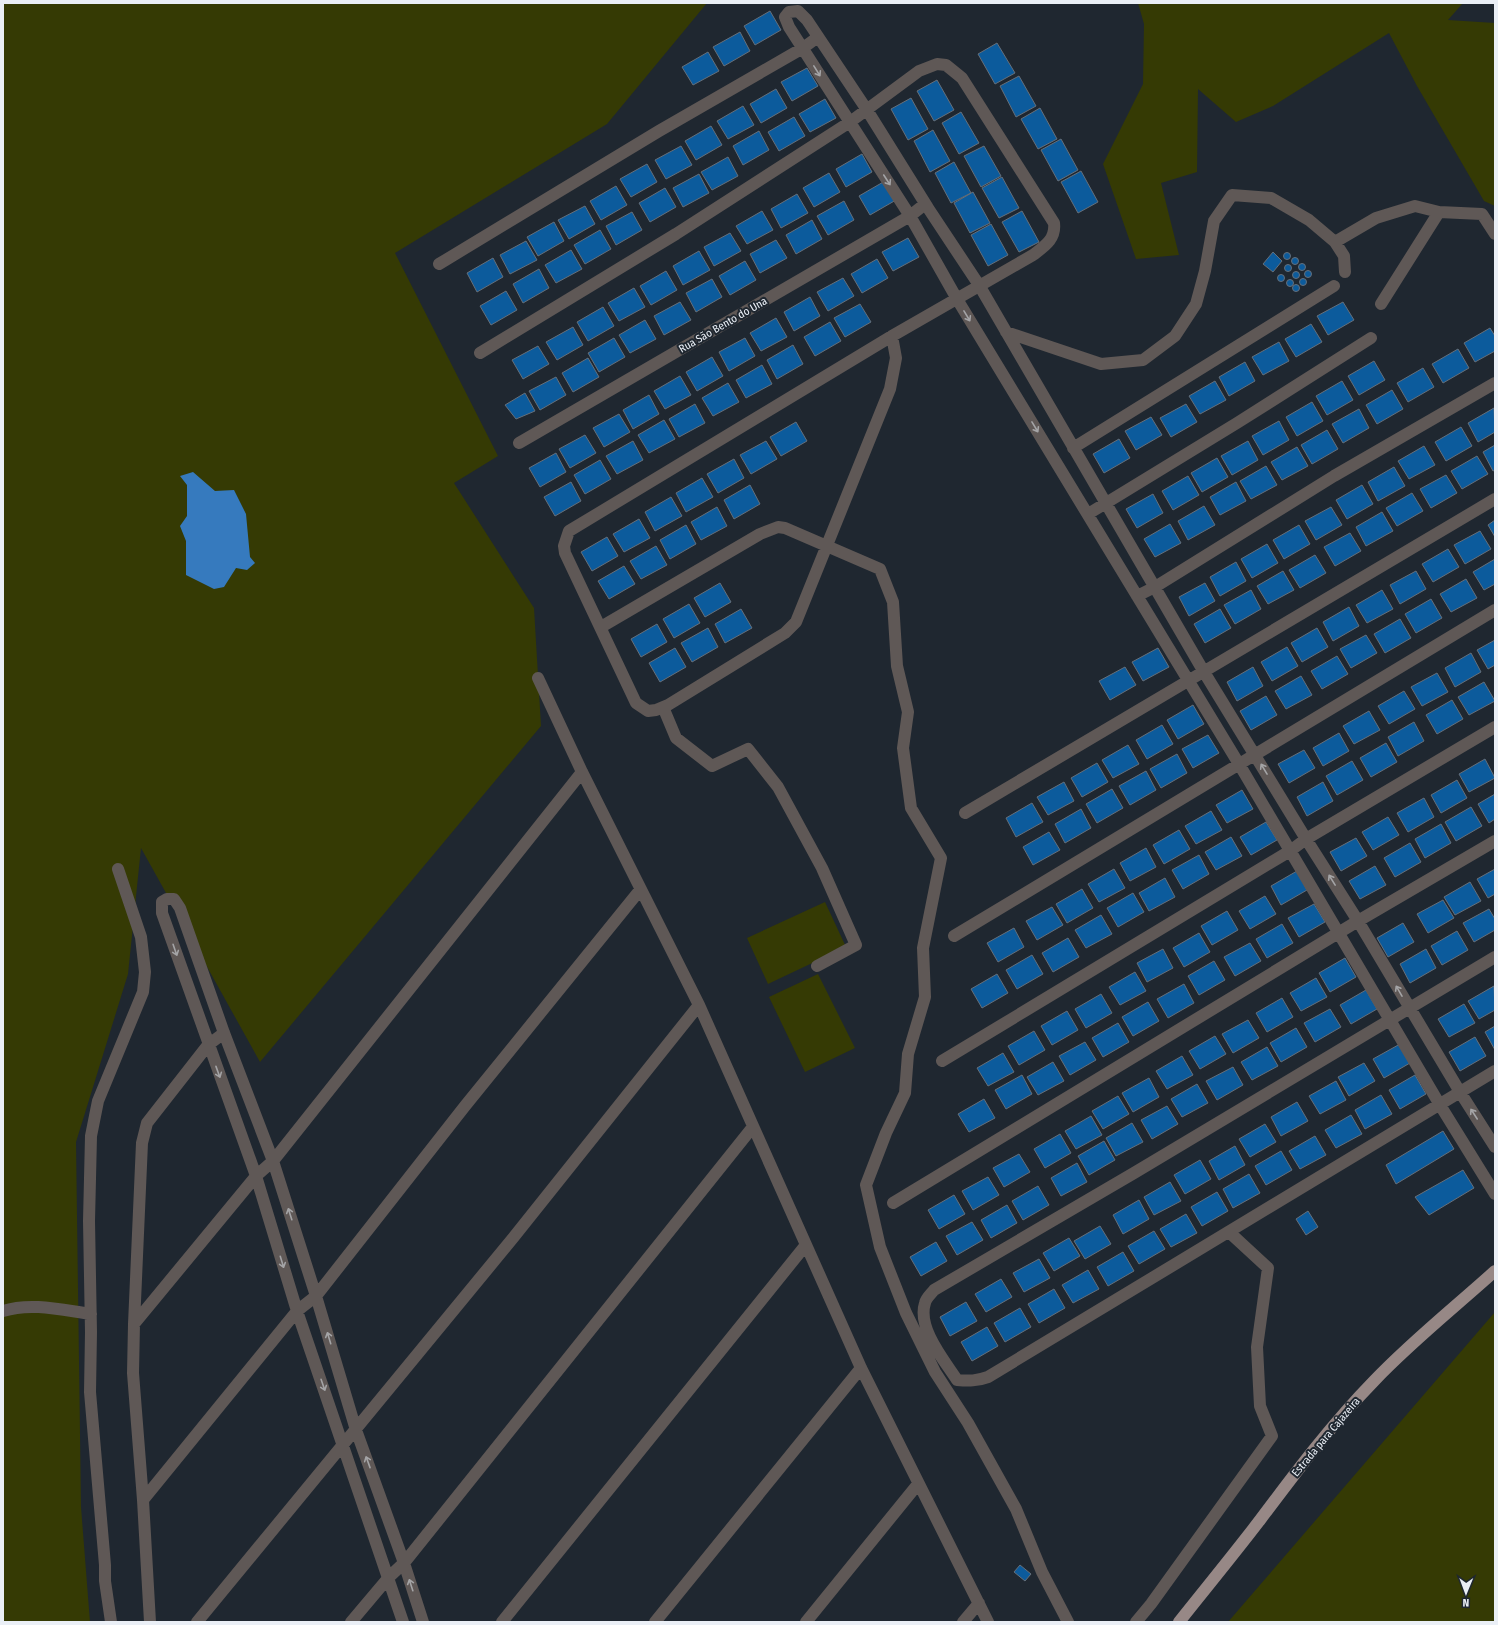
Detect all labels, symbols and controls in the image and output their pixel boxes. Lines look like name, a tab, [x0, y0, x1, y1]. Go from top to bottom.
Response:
one-way arrow	[813, 65, 821, 76]
one-way arrow	[883, 175, 891, 186]
street label: Rua São Bento do Una	[676, 294, 770, 356]
one-way arrow	[964, 310, 972, 322]
one-way arrow	[1032, 421, 1040, 433]
one-way arrow	[1259, 763, 1267, 775]
one-way arrow	[1328, 875, 1336, 886]
one-way arrow	[171, 943, 179, 955]
one-way arrow	[1395, 985, 1403, 997]
one-way arrow	[215, 1066, 223, 1078]
one-way arrow	[1470, 1109, 1478, 1120]
one-way arrow	[286, 1208, 293, 1221]
one-way arrow	[279, 1255, 286, 1268]
one-way arrow	[325, 1332, 332, 1345]
one-way arrow	[320, 1379, 327, 1392]
street label: Estrada para Cajazeira	[1289, 1395, 1363, 1479]
one-way arrow	[364, 1456, 371, 1469]
north arrow	[1446, 1573, 1486, 1613]
one-way arrow	[407, 1579, 414, 1592]
text: N	[1462, 1596, 1469, 1609]

